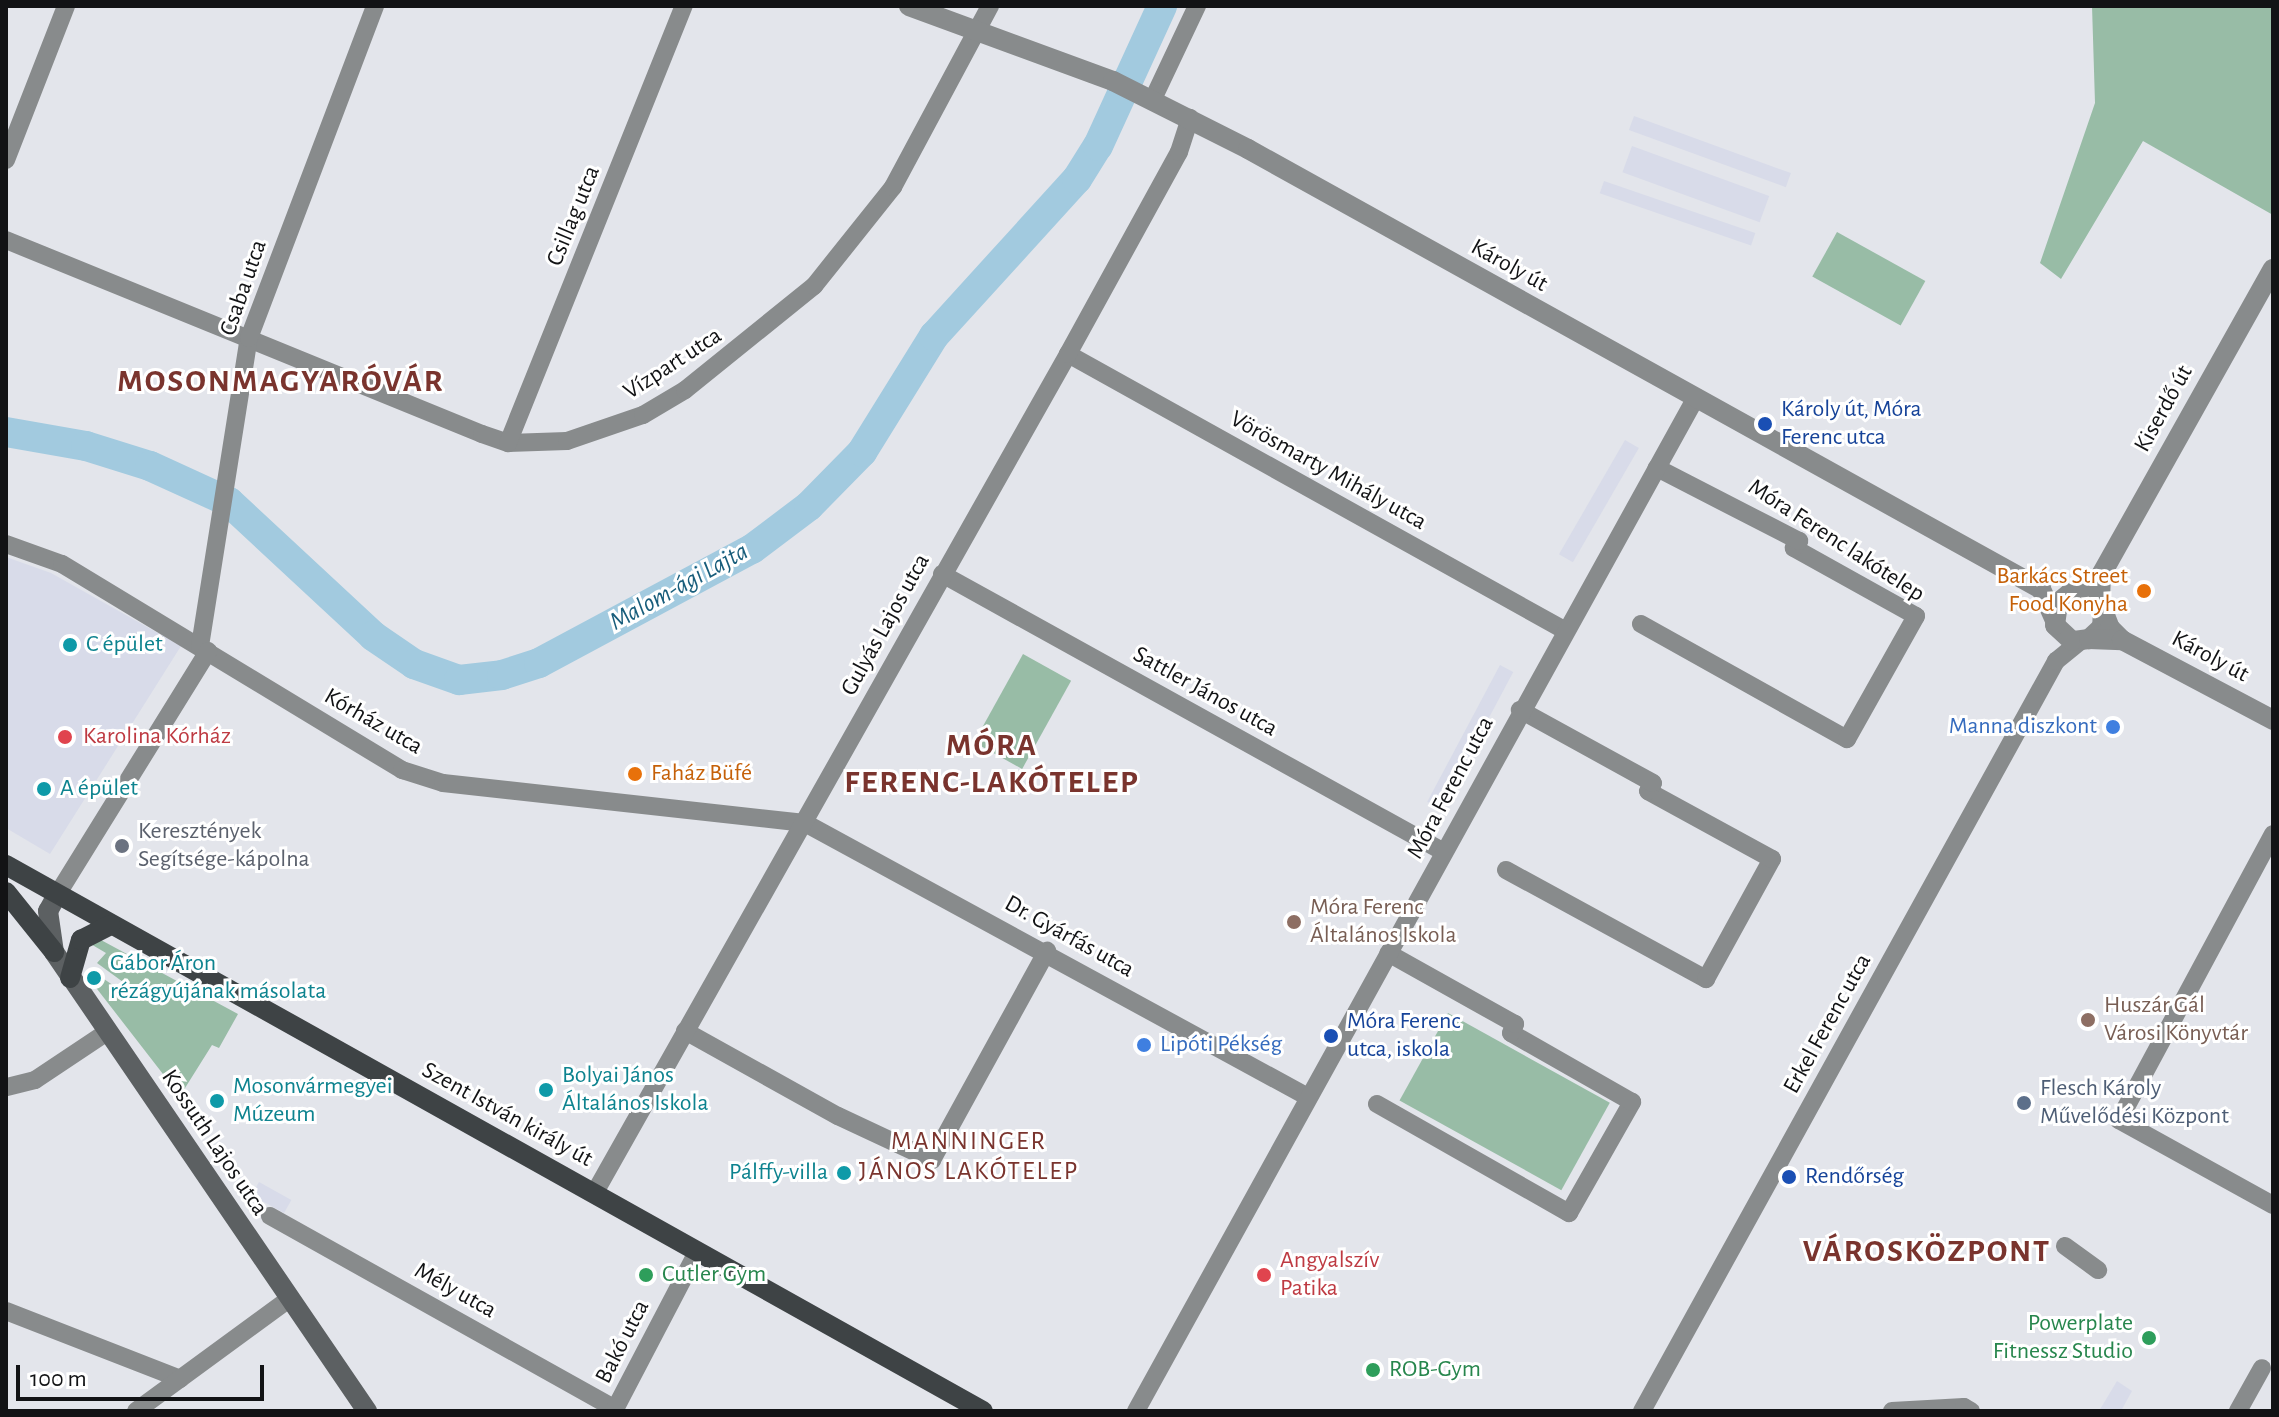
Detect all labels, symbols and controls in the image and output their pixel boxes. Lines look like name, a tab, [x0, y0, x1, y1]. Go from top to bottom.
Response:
street label: Csillag utca	[541, 162, 607, 270]
street label: Károly út	[1466, 233, 1552, 299]
street label: Csaba utca	[214, 236, 274, 340]
street label: Vízpart utca	[618, 322, 728, 406]
street label: Kiserdő út	[2128, 361, 2200, 457]
district label: MOSONMAGYARÓVÁR	[117, 362, 445, 400]
place label: Károly út, Móra Ferenc utca	[1781, 396, 1922, 452]
street label: Vörösmarty Mihály utca	[1225, 405, 1431, 537]
marker: Károly út, Móra Ferenc utca	[1756, 415, 1774, 433]
street label: Móra Ferenc lakótelep	[1742, 473, 1930, 609]
water label: Malom-ági Lajta	[604, 536, 754, 638]
street label: Gulyás Lajos utca	[835, 549, 937, 701]
place label: Barkács Street Food Konyha	[1996, 563, 2128, 619]
marker: Barkács Street Food Konyha	[2135, 582, 2153, 600]
street label: Károly út	[2166, 625, 2254, 689]
place label: C épület	[86, 631, 163, 659]
marker: C épület	[61, 636, 79, 654]
street label: Sattler János utca	[1128, 641, 1282, 743]
street label: Kórház utca	[319, 682, 427, 762]
street label: Móra Ferenc utca	[1401, 712, 1501, 864]
place label: Manna diszkont	[1949, 713, 2097, 741]
marker: Manna diszkont	[2104, 718, 2122, 736]
place label: Karolina Kórház	[83, 723, 231, 751]
marker: Karolina Kórház	[54, 726, 76, 748]
district label: MÓRA FERENC-LAKÓTELEP	[844, 727, 1140, 802]
place label: Faház Büfé	[651, 760, 752, 788]
marker: Faház Büfé	[626, 765, 644, 783]
place label: A épület	[60, 775, 138, 803]
marker: A épület	[35, 780, 53, 798]
place label: Keresztények Segítsége-kápolna	[138, 818, 310, 874]
marker: Keresztények Segítsége-kápolna	[113, 837, 131, 855]
street label: Dr. Gyárfás utca	[999, 890, 1139, 984]
place label: Móra Ferenc Általános Iskola	[1310, 894, 1457, 950]
marker: Móra Ferenc Általános Iskola	[1285, 913, 1303, 931]
street label: Erkel Ferenc utca	[1778, 949, 1878, 1099]
place label: Gábor Áron rézágyújának másolata	[110, 950, 326, 1006]
marker: Gábor Áron rézágyújának másolata	[85, 969, 103, 987]
place label: Huszár Gál Városi Könyvtár	[2104, 992, 2248, 1048]
place label: Móra Ferenc utca, iskola	[1347, 1008, 1461, 1064]
marker: Huszár Gál Városi Könyvtár	[2079, 1011, 2097, 1029]
marker: Móra Ferenc utca, iskola	[1322, 1027, 1340, 1045]
place label: Lipóti Pékség	[1160, 1031, 1282, 1059]
marker: Lipóti Pékség	[1135, 1036, 1153, 1054]
street label: Szent István király út	[417, 1056, 597, 1174]
place label: Bolyai János Általános Iskola	[562, 1062, 709, 1118]
street label: Kossuth Lajos utca	[154, 1064, 274, 1222]
place label: Mosonvármegyei Múzeum	[233, 1073, 392, 1129]
place label: Flesch Károly Művelődési Központ	[2040, 1075, 2229, 1131]
marker: Bolyai János Általános Iskola	[537, 1081, 555, 1099]
marker: Mosonvármegyei Múzeum	[208, 1092, 226, 1110]
marker: Flesch Károly Művelődési Központ	[2015, 1094, 2033, 1112]
district label: MANNINGER JÁNOS LAKÓTELEP	[859, 1126, 1079, 1188]
place label: Pálffy-villa	[729, 1159, 828, 1187]
place label: Rendőrség	[1805, 1163, 1904, 1191]
marker: Pálffy-villa	[835, 1164, 853, 1182]
marker: Rendőrség	[1780, 1168, 1798, 1186]
district label: VÁROSKÖZPONT	[1803, 1232, 2051, 1270]
place label: Angyalszív Patika	[1280, 1247, 1379, 1303]
street label: Mély utca	[409, 1257, 501, 1325]
place label: Cutler Gym	[662, 1261, 766, 1289]
marker: Cutler Gym	[637, 1266, 655, 1284]
marker: Angyalszív Patika	[1255, 1266, 1273, 1284]
street label: Bakó utca	[590, 1295, 656, 1389]
place label: Powerplate Fitnessz Studio	[1993, 1310, 2133, 1366]
marker: Powerplate Fitnessz Studio	[2140, 1329, 2158, 1347]
scale bar	[20, 1349, 268, 1399]
place label: ROB-Gym	[1389, 1356, 1481, 1384]
marker: ROB-Gym	[1364, 1361, 1382, 1379]
text: 100 m	[30, 1367, 87, 1391]

